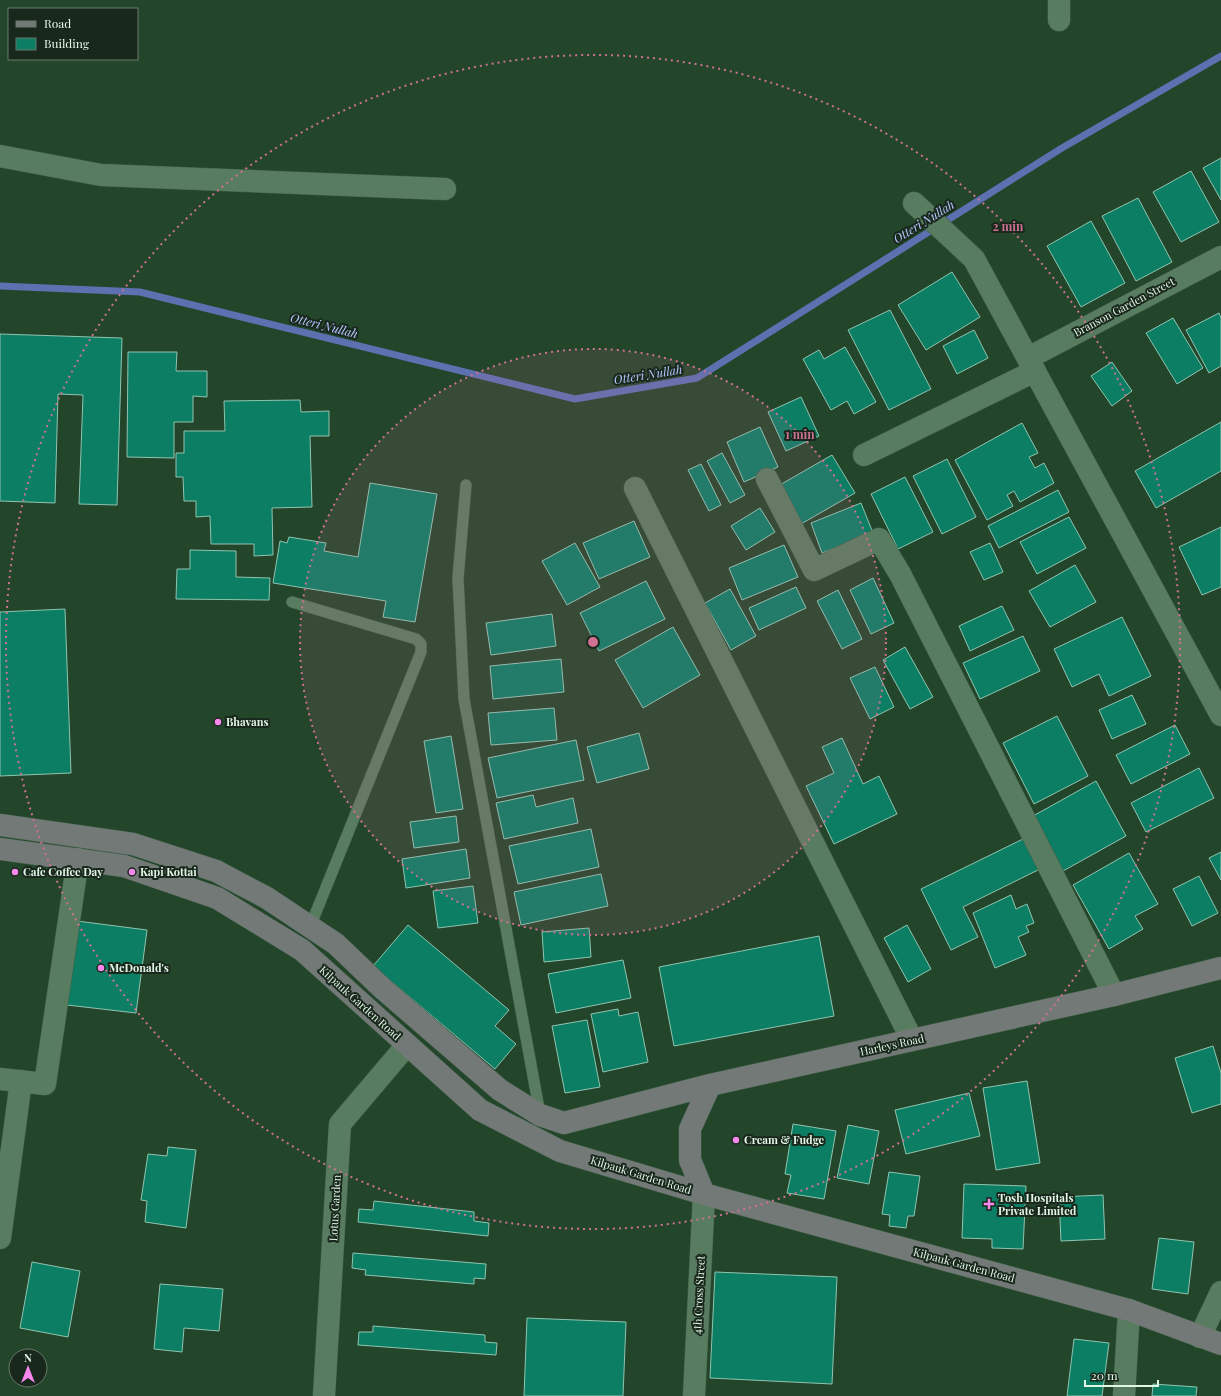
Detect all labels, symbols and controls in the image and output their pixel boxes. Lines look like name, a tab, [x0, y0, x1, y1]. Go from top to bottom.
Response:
legend	[8, 8, 138, 60]
text: Road	[44, 15, 71, 31]
text: Building	[44, 35, 90, 51]
water label: Otteri Nullah	[890, 196, 957, 246]
text: 2 min	[993, 218, 1024, 234]
street label: Branson Garden Street	[1071, 273, 1177, 340]
water label: Otteri Nullah	[289, 309, 360, 341]
water label: Otteri Nullah	[612, 361, 683, 387]
text: 1 min	[785, 426, 815, 442]
centre of rings	[586, 635, 600, 649]
place label: Bhavans	[226, 714, 269, 729]
marker: Bhavans	[213, 717, 223, 727]
place label: Cafe Coffee Day	[23, 864, 103, 879]
place label: Kapi Kottai	[140, 864, 197, 879]
marker: Cafe Coffee Day	[10, 867, 20, 877]
marker: Kapi Kottai	[127, 867, 137, 877]
place label: McDonald's	[109, 960, 169, 975]
street label: Kilpauk Garden Road	[316, 962, 405, 1044]
marker: McDonald's	[96, 963, 106, 973]
street label: Harleys Road	[859, 1030, 926, 1059]
place label: Cream & Fudge	[744, 1132, 825, 1147]
marker: Cream & Fudge	[731, 1135, 741, 1145]
street label: Kilpauk Garden Road	[589, 1152, 694, 1197]
street label: Lotus Garden	[325, 1174, 344, 1242]
place label: Tosh Hospitals Private Limited	[998, 1190, 1077, 1218]
marker: Tosh Hospitals Private Limited	[983, 1198, 995, 1210]
street label: Kilpauk Garden Road	[912, 1244, 1017, 1285]
street label: 4th Cross Street	[689, 1255, 708, 1335]
north arrow	[8, 1348, 48, 1388]
text: N	[24, 1350, 32, 1365]
scale bar	[1085, 1362, 1158, 1388]
text: 20 m	[1091, 1367, 1118, 1383]

